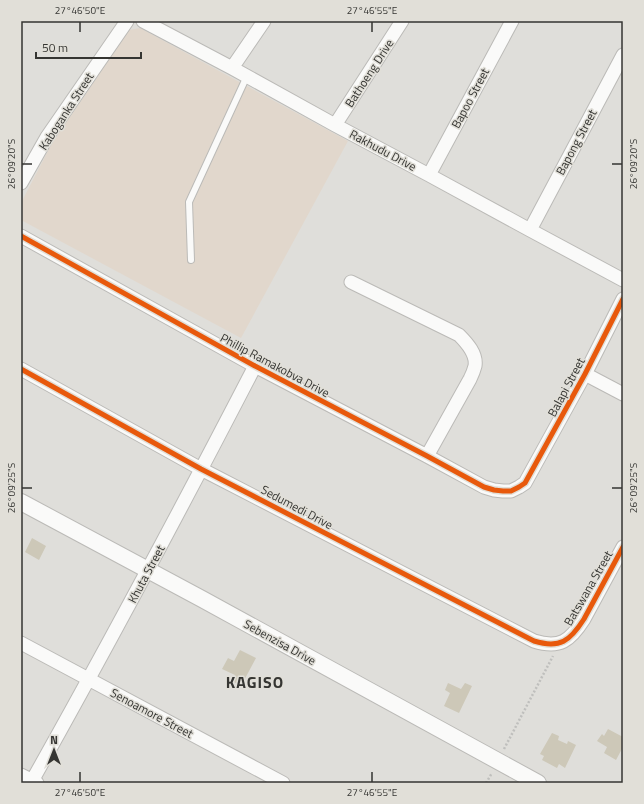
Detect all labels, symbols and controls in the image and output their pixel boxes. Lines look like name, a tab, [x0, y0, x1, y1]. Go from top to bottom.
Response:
text: 27°46'50"E	[55, 3, 106, 18]
text: 27°46'55"E	[347, 3, 398, 18]
scale bar	[36, 34, 141, 60]
street label: Bathoeng Drive	[340, 35, 398, 111]
text: 50 m	[42, 38, 68, 57]
street label: Bapoo Street	[446, 64, 494, 132]
street label: Kaboganka Street	[34, 68, 99, 154]
street label: Bapong Street	[551, 105, 602, 178]
street label: Rakhudu Drive	[346, 124, 420, 176]
text: 26°09'20"S	[4, 139, 19, 189]
text: 26°09'20"S	[626, 139, 641, 189]
street label: Phillip Ramakobva Drive	[217, 328, 333, 402]
street label: Balapi Street	[542, 353, 590, 420]
text: 26°09'25"S	[4, 463, 19, 513]
text: 26°09'25"S	[626, 463, 641, 513]
street label: Sedumedi Drive	[258, 480, 336, 534]
street label: Khuta Street	[123, 541, 170, 606]
street label: Batswana Street	[559, 546, 618, 629]
street label: Sebenzisa Drive	[240, 614, 320, 670]
district label: KAGISO	[226, 670, 284, 694]
street label: Senoamore Street	[107, 683, 197, 743]
north arrow	[34, 730, 74, 770]
text: N	[50, 732, 58, 748]
text: 27°46'50"E	[55, 785, 106, 800]
text: 27°46'55"E	[347, 785, 398, 800]

